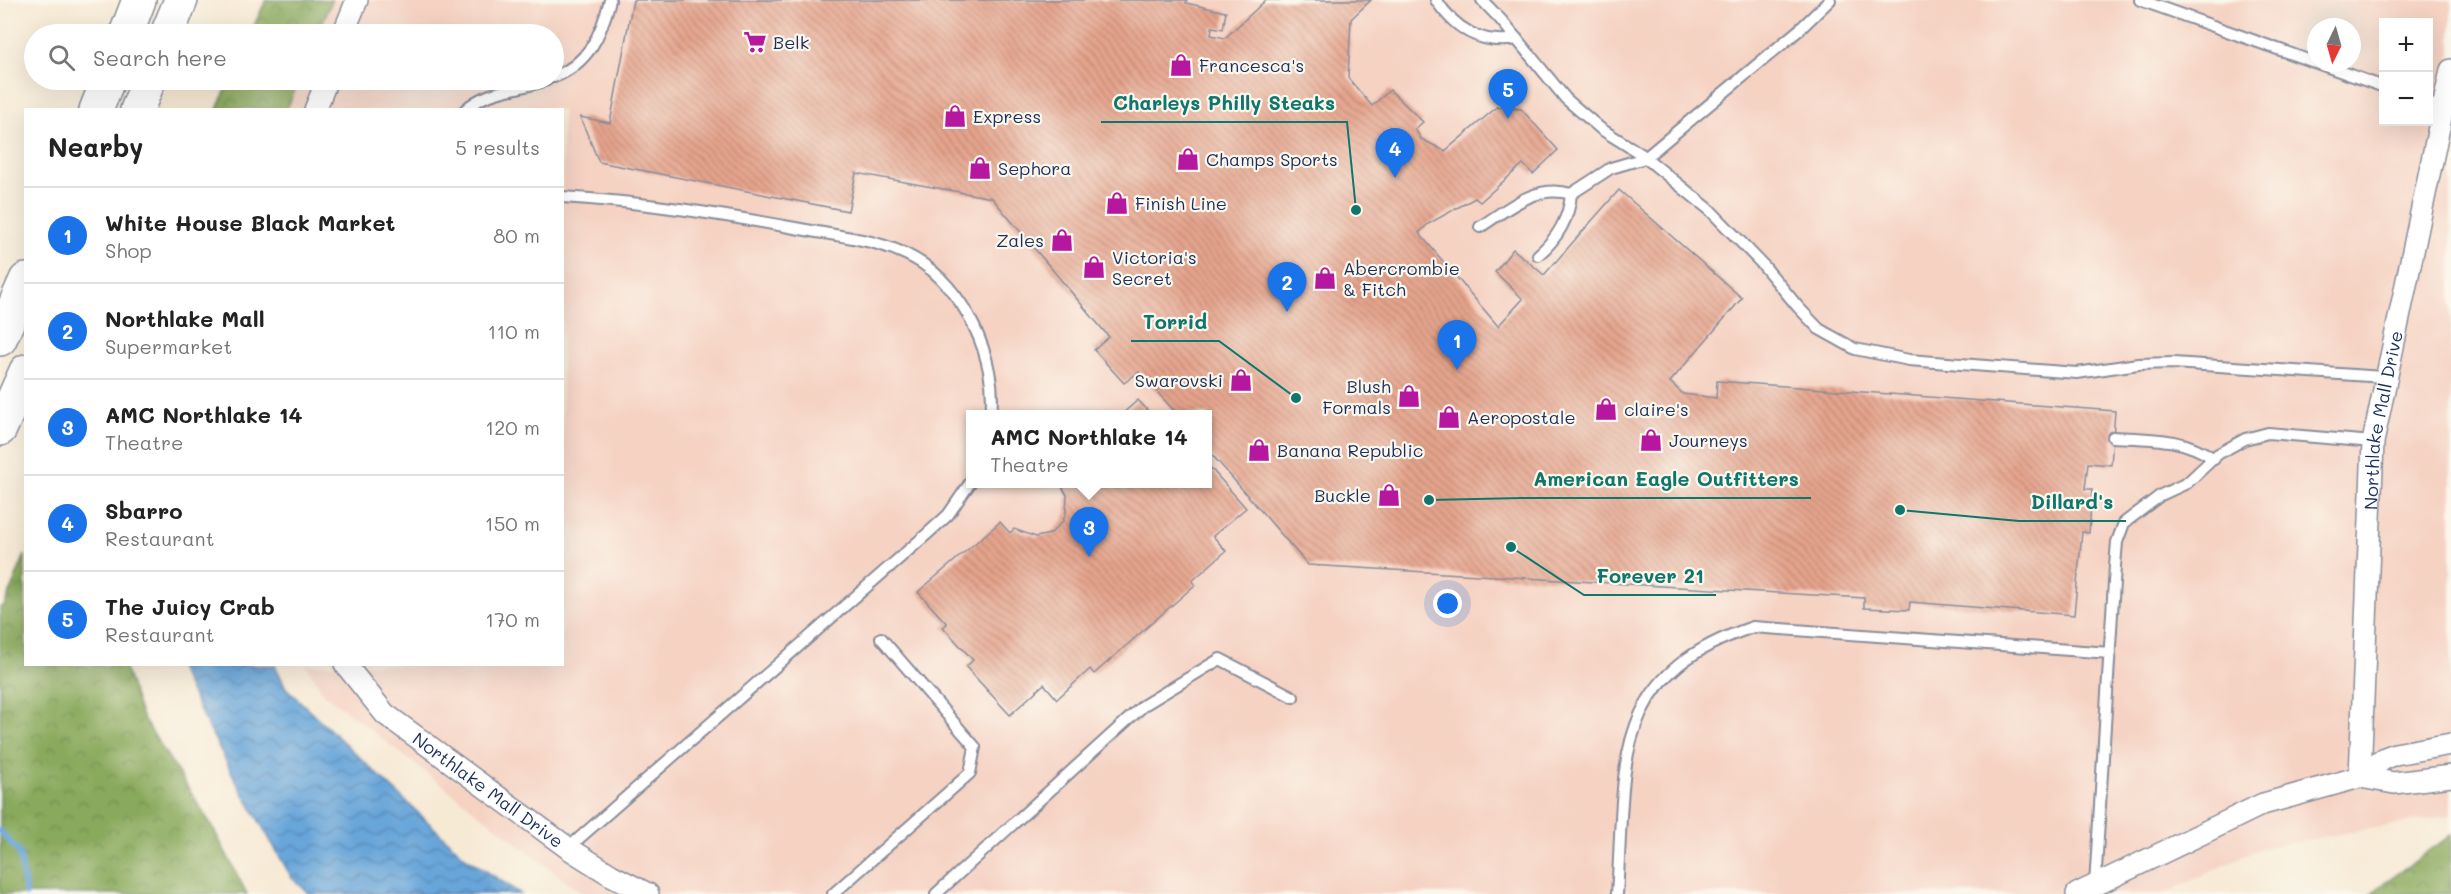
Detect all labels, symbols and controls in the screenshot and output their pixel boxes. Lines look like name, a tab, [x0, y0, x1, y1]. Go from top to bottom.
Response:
north arrow	[2307, 18, 2361, 72]
map controls	[2379, 18, 2433, 126]
button: +	[2379, 18, 2433, 72]
search box	[24, 24, 564, 90]
supermarket icon: Belk	[742, 29, 768, 55]
place label: Belk	[773, 30, 809, 54]
icon: search	[45, 41, 78, 74]
text: Search here	[93, 43, 227, 72]
shop icon: Francesca's	[1168, 52, 1194, 78]
place label: Francesca's	[1199, 53, 1304, 77]
pin: 5	[1488, 70, 1528, 119]
button: −	[2379, 72, 2433, 126]
callout: Charleys Philly Steaks	[1101, 84, 1347, 122]
text: Charleys Philly Steaks	[1113, 89, 1335, 115]
shop icon: Express	[942, 103, 968, 129]
place label: Express	[973, 104, 1041, 128]
pin: 4	[1376, 128, 1414, 178]
text: Nearby	[48, 130, 143, 164]
text: 5 results	[455, 134, 540, 160]
shop icon: Champs Sports	[1175, 146, 1201, 172]
place label: Champs Sports	[1206, 147, 1338, 171]
shop icon: Sephora	[967, 155, 993, 181]
place label: Sephora	[998, 156, 1071, 180]
shop icon: Finish Line	[1104, 190, 1130, 216]
place label: Finish Line	[1135, 191, 1227, 215]
text: White House Black Market	[105, 208, 395, 237]
text: 1	[63, 222, 72, 248]
text: 80 m	[493, 222, 540, 248]
shop icon: Zales	[1049, 227, 1075, 253]
place label: Zales	[996, 228, 1044, 252]
text: Shop	[105, 237, 152, 263]
place label: Victoria's Secret	[1112, 245, 1197, 290]
shop icon: Victoria's Secret	[1081, 254, 1107, 280]
place label: Abercrombie & Fitch	[1343, 256, 1460, 301]
pin: 2	[1268, 262, 1306, 312]
shop icon: Abercrombie & Fitch	[1312, 265, 1338, 291]
callout: Torrid	[1131, 303, 1219, 341]
text: Northlake Mall	[105, 304, 265, 333]
text: Torrid	[1143, 308, 1207, 334]
text: 2	[62, 318, 73, 344]
text: 110 m	[487, 318, 540, 344]
pin: 1	[1438, 320, 1476, 370]
street label: Northlake Mall Drive	[2358, 329, 2408, 510]
text: Supermarket	[105, 333, 232, 359]
shop icon: Swarovski	[1228, 367, 1254, 393]
place label: Swarovski	[1135, 368, 1223, 392]
place label: Blush Formals	[1322, 374, 1391, 419]
shop icon: Blush Formals	[1396, 383, 1422, 409]
shop icon: claire's	[1593, 396, 1619, 422]
place label: claire's	[1624, 397, 1689, 421]
text: AMC Northlake 14	[105, 400, 302, 429]
shop icon: Aeropostale	[1436, 404, 1462, 430]
place label: Aeropostale	[1467, 405, 1576, 429]
popup	[966, 410, 1212, 488]
text: 3	[62, 414, 74, 440]
text: 120 m	[485, 414, 540, 440]
text: AMC Northlake 14	[990, 422, 1188, 451]
shop icon: Journeys	[1638, 427, 1664, 453]
place label: Journeys	[1669, 428, 1748, 452]
text: Theatre	[105, 429, 183, 455]
shop icon: Banana Republic	[1246, 437, 1272, 463]
place label: Banana Republic	[1277, 438, 1423, 462]
text: Theatre	[990, 451, 1069, 477]
callout: American Eagle Outfitters	[1522, 460, 1811, 498]
text: American Eagle Outfitters	[1533, 465, 1799, 491]
shop icon: Buckle	[1376, 482, 1402, 508]
place label: Buckle	[1314, 483, 1371, 507]
callout: Dillard's	[2019, 483, 2126, 521]
text: Dillard's	[2031, 488, 2113, 514]
text: Sbarro	[105, 496, 183, 525]
pin: 3	[1070, 508, 1108, 557]
text: 4	[61, 510, 74, 536]
text: 150 m	[485, 510, 540, 536]
text: Restaurant	[105, 525, 215, 551]
callout: Forever 21	[1584, 557, 1716, 595]
text: Forever 21	[1596, 562, 1704, 588]
your location	[1433, 589, 1462, 618]
text: The Juicy Crab	[105, 592, 275, 621]
text: 5	[62, 606, 73, 632]
text: 170 m	[485, 606, 540, 632]
text: Restaurant	[105, 621, 215, 647]
street label: Northlake Mall Drive	[408, 726, 569, 853]

